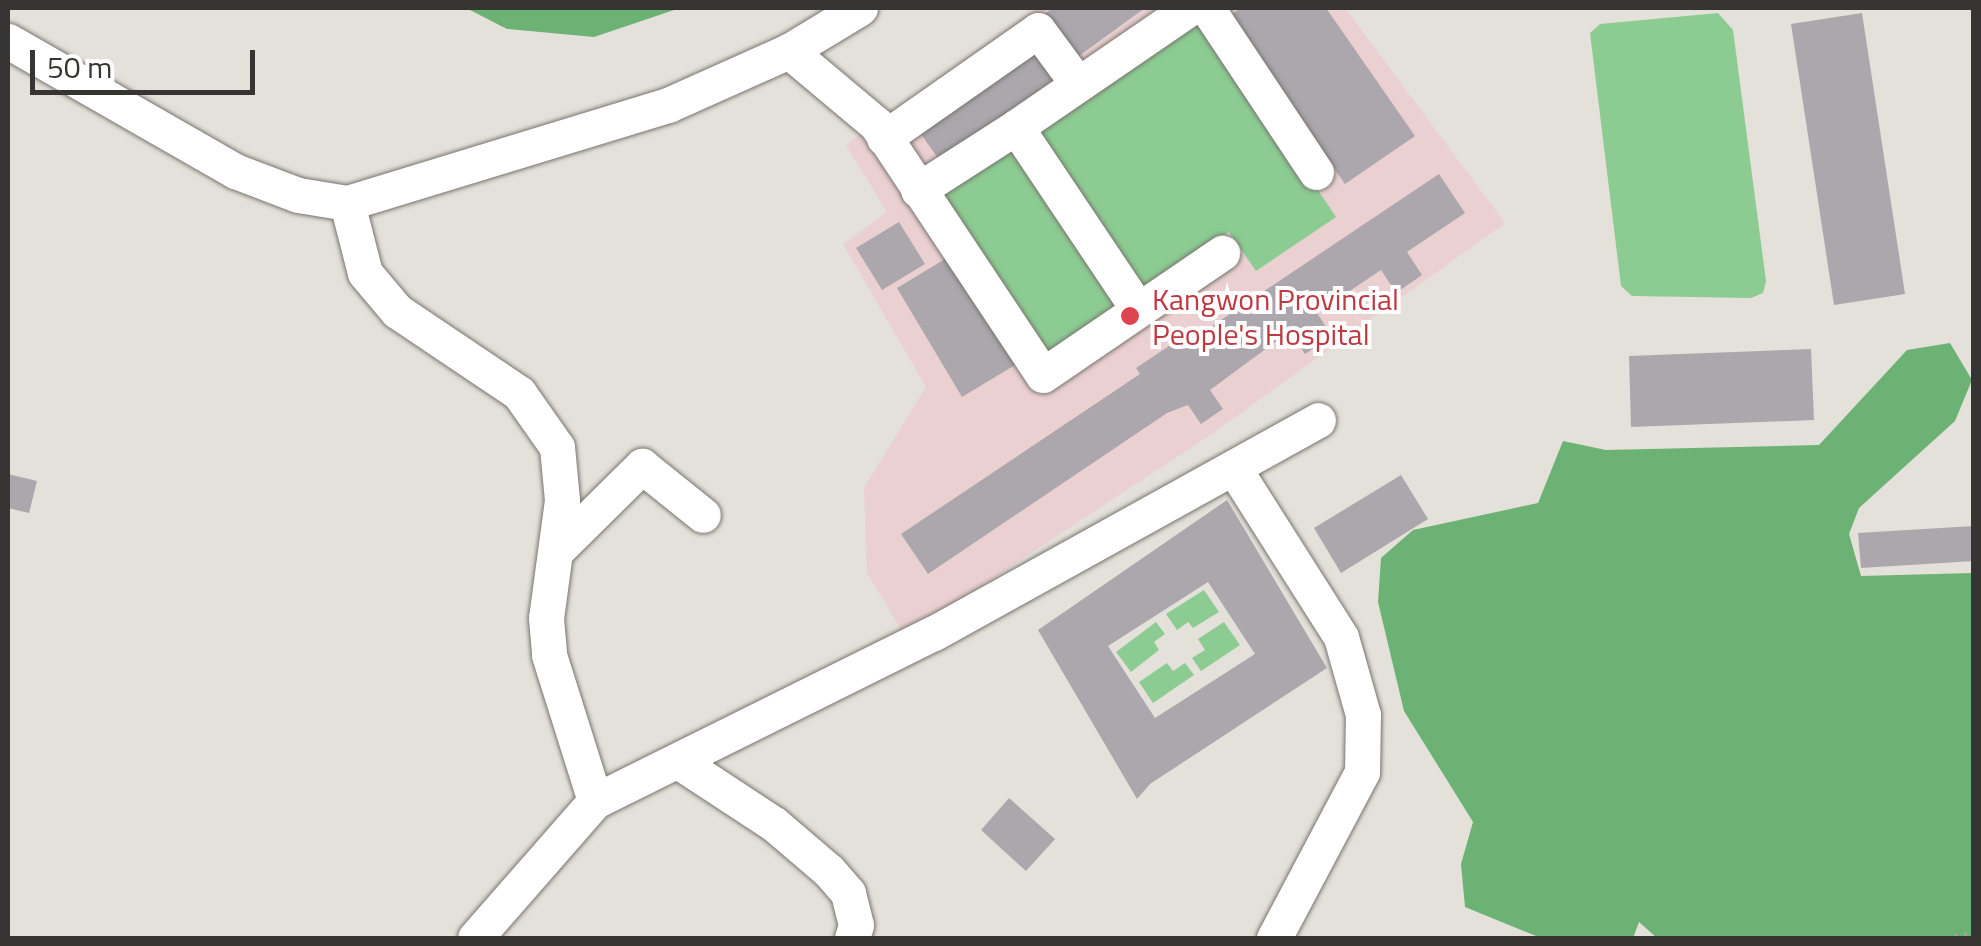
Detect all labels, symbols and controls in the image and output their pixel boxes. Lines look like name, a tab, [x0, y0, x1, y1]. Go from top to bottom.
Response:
scale bar	[35, 30, 260, 92]
text: 50 m	[47, 44, 112, 90]
place label: Kangwon Provincial People's Hospital	[1152, 281, 1399, 352]
marker: Kangwon Provincial People's Hospital	[1117, 303, 1143, 329]

